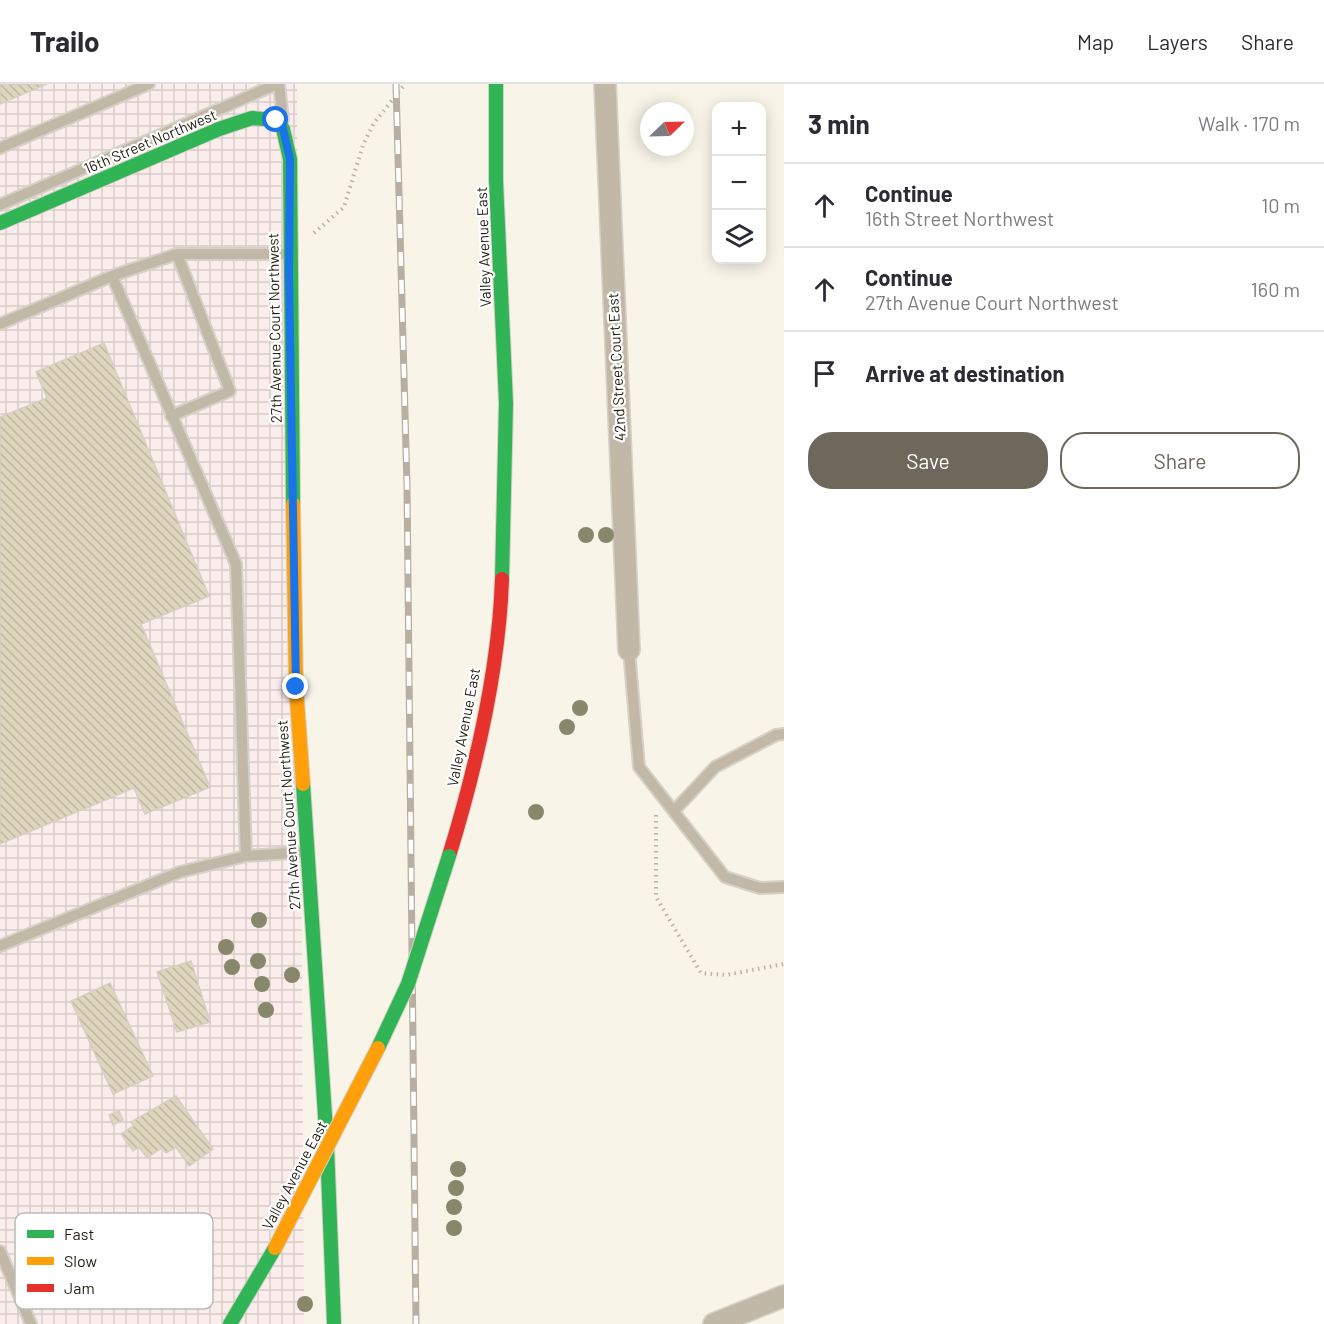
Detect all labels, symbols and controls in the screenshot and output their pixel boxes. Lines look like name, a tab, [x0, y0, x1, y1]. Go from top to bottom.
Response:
text: Trailo	[30, 24, 100, 58]
text: Map	[1077, 29, 1114, 54]
text: Layers	[1147, 29, 1208, 54]
text: Share	[1241, 29, 1294, 54]
north arrow	[640, 102, 694, 156]
map controls	[712, 102, 766, 264]
button: +	[712, 102, 766, 156]
street label: 16th Street Northwest	[81, 105, 219, 177]
route start	[262, 106, 288, 132]
text: 3 min	[808, 108, 870, 139]
text: Walk · 170 m	[1198, 111, 1300, 135]
button: −	[712, 156, 766, 210]
text: Continue	[865, 180, 953, 206]
street label: Valley Avenue East	[472, 186, 494, 308]
icon: ahead	[808, 189, 841, 222]
text: 10 m	[1261, 193, 1300, 217]
text: 16th Street Northwest	[865, 206, 1054, 230]
button: layers	[712, 210, 766, 264]
street label: 27th Avenue Court Northwest	[263, 233, 285, 423]
text: Continue	[865, 264, 953, 290]
icon: ahead	[808, 273, 841, 306]
text: 160 m	[1251, 277, 1300, 301]
text: 27th Avenue Court Northwest	[865, 290, 1119, 314]
street label: 42nd Street Court East	[603, 292, 629, 442]
icon: arrive	[808, 357, 841, 390]
text: Arrive at destination	[865, 360, 1064, 386]
button: Save	[808, 432, 1048, 489]
button: Share	[1060, 432, 1300, 489]
street label: Valley Avenue East	[443, 666, 483, 788]
route end	[282, 673, 308, 699]
street label: 27th Avenue Court Northwest	[272, 719, 304, 911]
street label: Valley Avenue East	[258, 1118, 330, 1232]
legend	[15, 1213, 213, 1309]
text: Fast	[64, 1224, 94, 1243]
text: Slow	[64, 1251, 97, 1270]
text: Jam	[64, 1278, 95, 1297]

